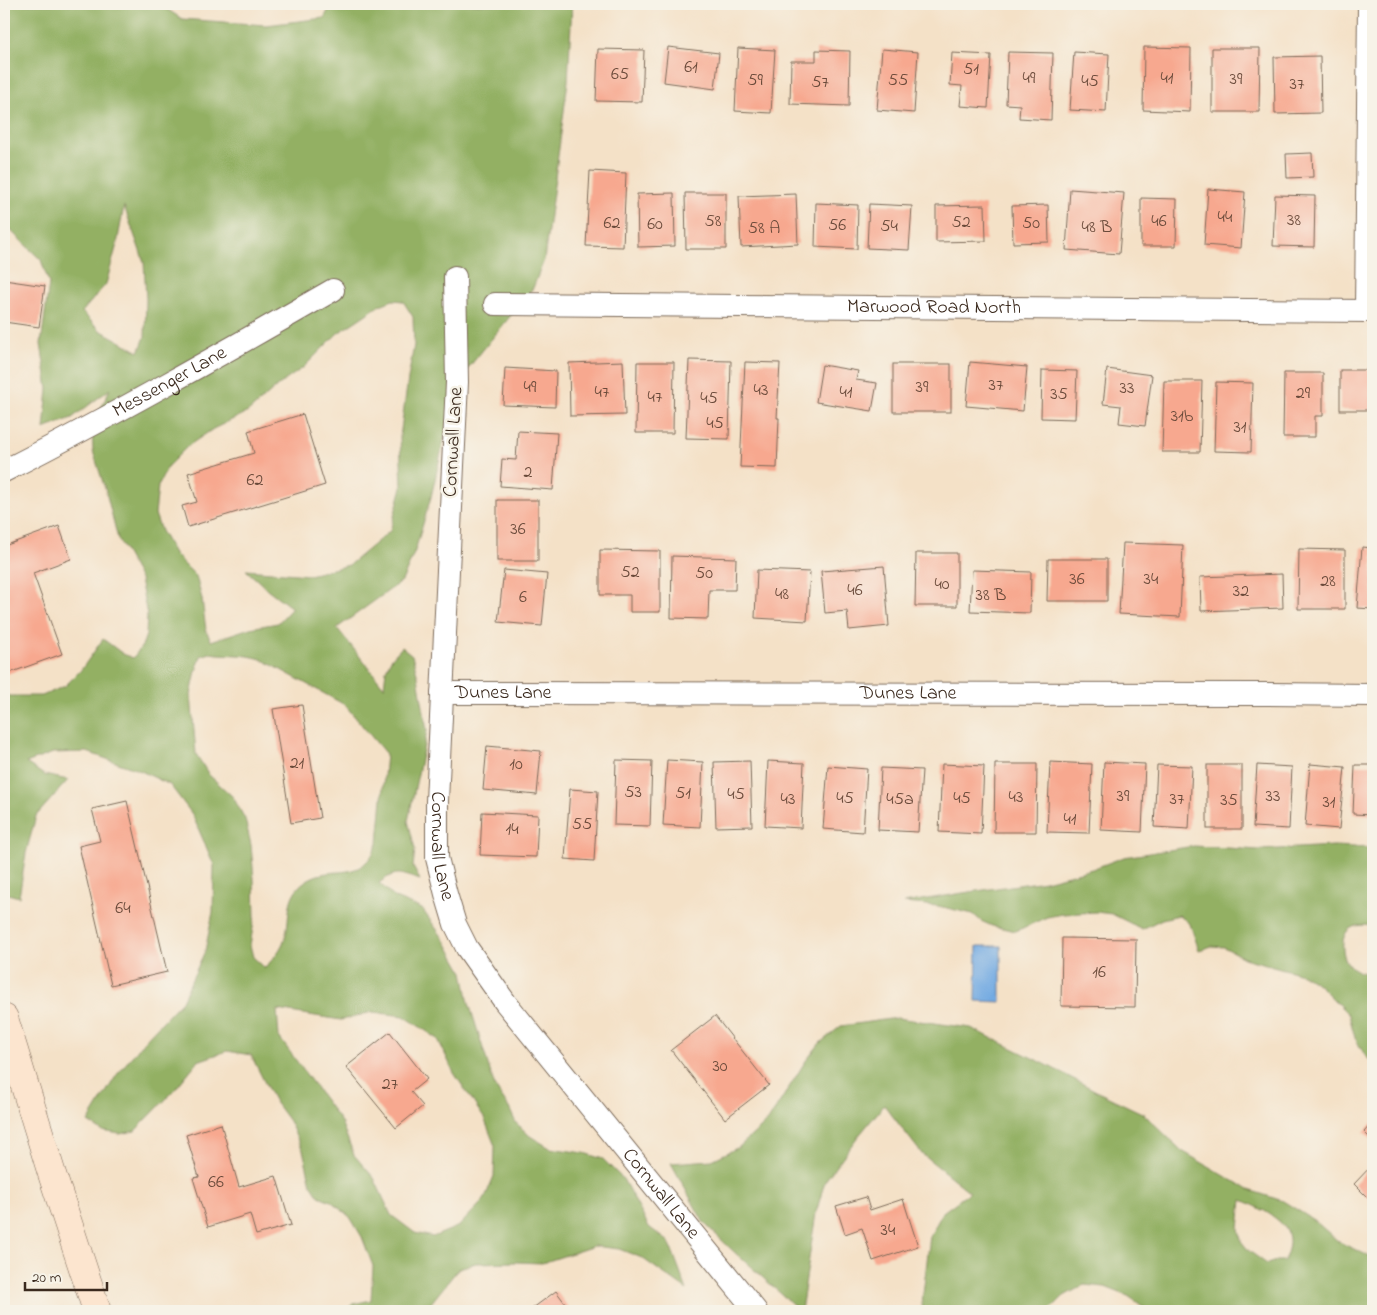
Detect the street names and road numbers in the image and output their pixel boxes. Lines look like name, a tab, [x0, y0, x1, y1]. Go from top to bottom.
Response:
street label: Marwood Road North	[847, 292, 1021, 323]
street label: Messenger Lane	[107, 339, 232, 426]
street label: Cornwall Lane	[437, 386, 471, 498]
street label: Dunes Lane	[453, 679, 552, 708]
street label: Dunes Lane	[858, 679, 957, 708]
street label: Cornwall Lane	[422, 791, 462, 904]
street label: Cornwall Lane	[615, 1142, 707, 1246]

